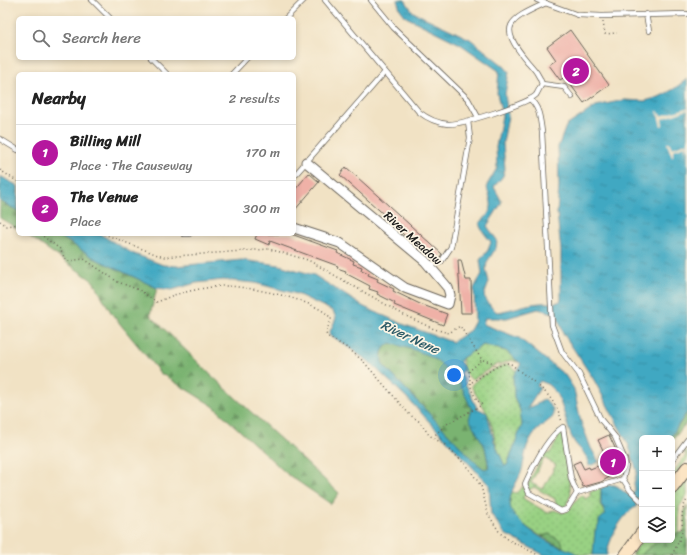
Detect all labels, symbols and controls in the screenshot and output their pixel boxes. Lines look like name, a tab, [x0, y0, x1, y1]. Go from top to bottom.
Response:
search box	[16, 16, 296, 60]
text: Search here	[62, 25, 141, 51]
icon: search	[30, 27, 52, 49]
pin: 2	[563, 56, 589, 86]
text: Nearby	[32, 83, 86, 113]
text: 2 results	[229, 87, 280, 110]
text: Billing Mill	[70, 128, 141, 154]
text: 1	[42, 141, 48, 164]
text: 170 m	[245, 141, 280, 164]
text: Place · The Causeway	[70, 154, 192, 177]
text: The Venue	[70, 184, 138, 210]
text: 2	[41, 197, 49, 220]
text: 300 m	[243, 197, 280, 220]
street label: River Meadow	[378, 205, 448, 271]
text: Place	[70, 210, 101, 233]
water label: River Nene	[377, 313, 444, 361]
your location	[444, 365, 464, 385]
map controls	[639, 435, 675, 543]
button: +	[639, 435, 675, 471]
pin: 1	[600, 447, 626, 477]
button: −	[639, 471, 675, 507]
button: layers	[639, 507, 675, 543]

